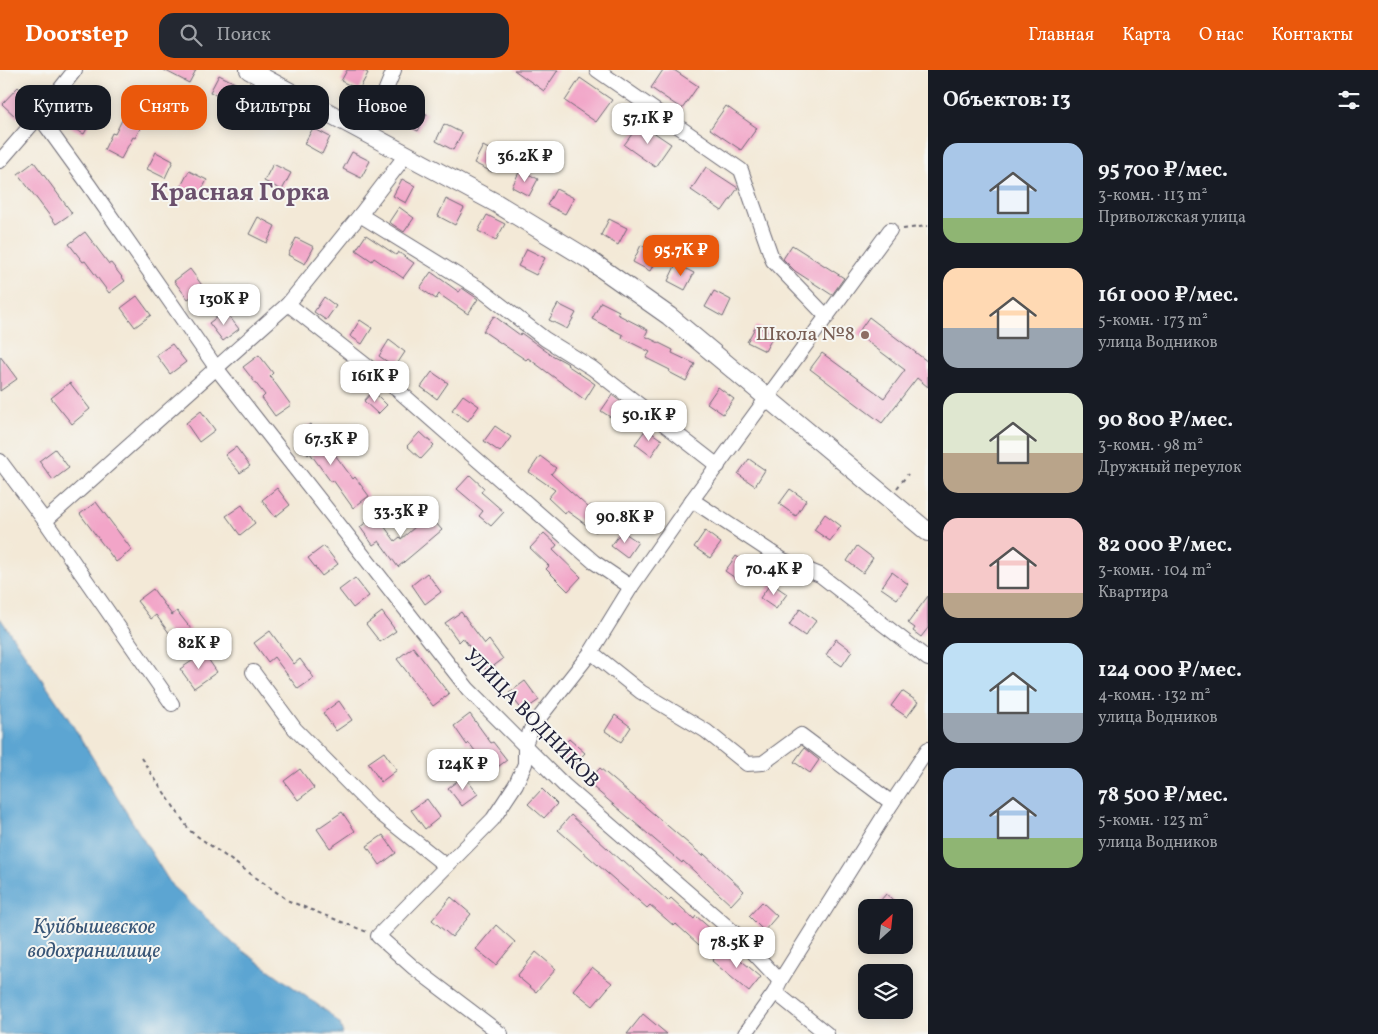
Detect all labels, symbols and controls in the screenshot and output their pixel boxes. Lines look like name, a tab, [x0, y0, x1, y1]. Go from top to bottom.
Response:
search box	[159, 13, 509, 58]
text: Doorstep	[25, 18, 129, 52]
icon: search	[177, 21, 205, 49]
text: Поиск	[217, 22, 271, 48]
text: Главная	[1028, 23, 1094, 48]
text: Карта	[1122, 23, 1171, 48]
text: О нас	[1199, 23, 1244, 48]
text: Контакты	[1272, 23, 1353, 48]
chip: Купить	[15, 85, 111, 130]
chip: Снять	[121, 85, 207, 130]
chip: Фильтры	[217, 85, 329, 130]
chip: Новое	[339, 85, 425, 130]
text: Объектов: 13	[943, 86, 1071, 115]
icon: filters	[1335, 86, 1363, 114]
pin: 57.1K ₽	[602, 102, 694, 145]
text: 57.1K ₽	[623, 108, 673, 130]
pin: 36.2K ₽	[479, 140, 571, 183]
text: 36.2K ₽	[497, 146, 553, 168]
text: 95 700 ₽/мес.	[1098, 156, 1228, 185]
icon: home	[983, 163, 1043, 223]
district label: Красная Горка	[150, 176, 330, 211]
text: 3-комн. · 113 m²	[1098, 185, 1207, 207]
text: Приволжская улица	[1098, 207, 1246, 229]
pin: 95.7K ₽	[635, 234, 727, 277]
text: 95.7K ₽	[654, 240, 708, 262]
text: 161 000 ₽/мес.	[1098, 281, 1239, 310]
pin: 130K ₽	[183, 284, 265, 326]
icon: home	[983, 288, 1043, 348]
text: 130K ₽	[199, 289, 249, 311]
text: 5-комн. · 173 m²	[1098, 310, 1208, 332]
place label: Школа №8	[755, 321, 855, 349]
marker: Школа №8	[859, 329, 871, 341]
text: улица Водников	[1098, 332, 1218, 354]
pin: 161K ₽	[334, 360, 416, 403]
text: 161K ₽	[351, 366, 399, 388]
pin: 50.1K ₽	[603, 400, 695, 442]
text: 50.1K ₽	[622, 405, 676, 427]
text: 90 800 ₽/мес.	[1098, 406, 1233, 435]
icon: home	[983, 413, 1043, 473]
pin: 67.3K ₽	[285, 424, 377, 466]
text: 67.3K ₽	[305, 429, 358, 451]
text: 3-комн. · 98 m²	[1098, 435, 1203, 457]
text: Дружный переулок	[1098, 457, 1241, 479]
pin: 33.3K ₽	[355, 496, 447, 538]
text: 33.3K ₽	[374, 501, 428, 523]
pin: 90.8K ₽	[579, 502, 671, 544]
text: 90.8K ₽	[596, 507, 654, 529]
text: 82 000 ₽/мес.	[1098, 531, 1232, 560]
icon: home	[983, 538, 1043, 598]
pin: 70.4K ₽	[728, 554, 820, 596]
text: 70.4K ₽	[746, 559, 802, 581]
text: 3-комн. · 104 m²	[1098, 560, 1212, 582]
text: Квартира	[1098, 582, 1168, 604]
pin: 82K ₽	[164, 628, 234, 670]
text: 82K ₽	[178, 633, 220, 655]
street label: УЛИЦА ВОДНИКОВ	[457, 643, 605, 795]
text: 124 000 ₽/мес.	[1098, 656, 1242, 685]
icon: home	[983, 663, 1043, 723]
text: 4-комн. · 132 m²	[1098, 685, 1210, 707]
text: улица Водников	[1098, 707, 1218, 729]
pin: 124K ₽	[422, 748, 504, 791]
text: 124K ₽	[438, 754, 488, 776]
text: 78 500 ₽/мес.	[1098, 781, 1228, 810]
icon: home	[983, 788, 1043, 848]
text: 5-комн. · 123 m²	[1098, 810, 1209, 832]
text: улица Водников	[1098, 832, 1218, 854]
north arrow	[858, 899, 912, 954]
map controls	[858, 899, 913, 1019]
water label: Куйбышевское водохранилище	[28, 913, 161, 966]
pin: 78.5K ₽	[691, 926, 783, 969]
text: 78.5K ₽	[710, 932, 764, 954]
button: layers	[858, 964, 913, 1019]

